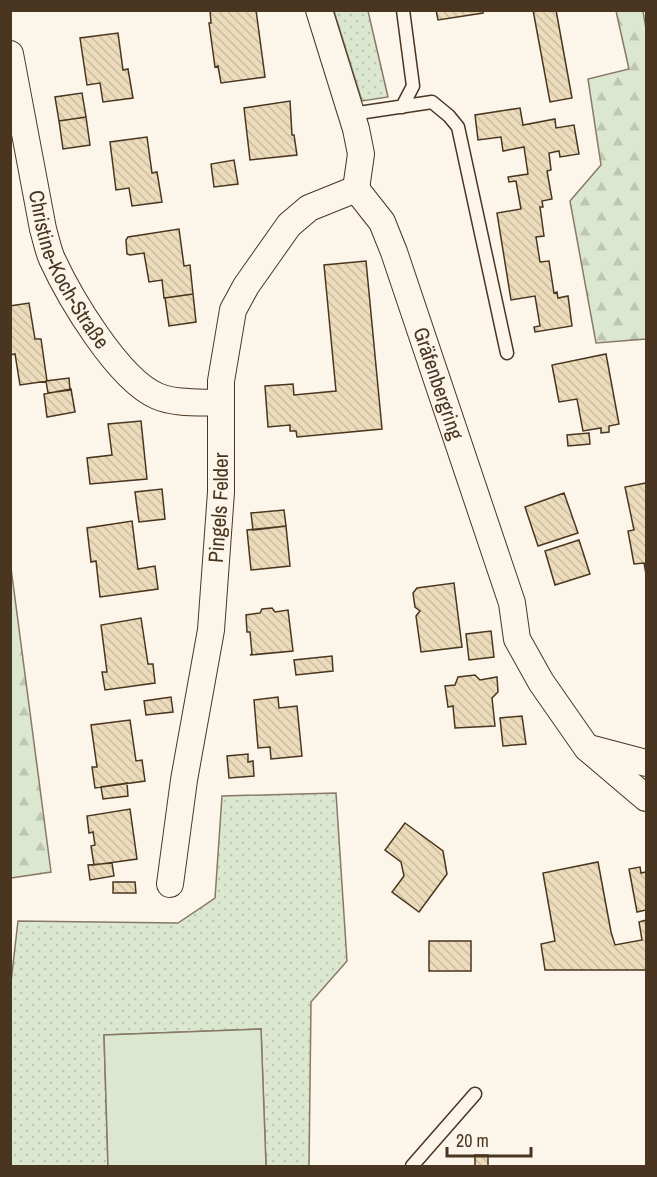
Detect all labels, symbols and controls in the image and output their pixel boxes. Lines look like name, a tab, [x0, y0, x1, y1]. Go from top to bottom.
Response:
street label: Christine-Koch-Straße	[22, 188, 116, 355]
street label: Gräfenbergring	[406, 323, 471, 444]
street label: Pingels Felder	[201, 452, 235, 564]
scale bar	[447, 1120, 531, 1158]
text: 20 m	[456, 1128, 489, 1153]

